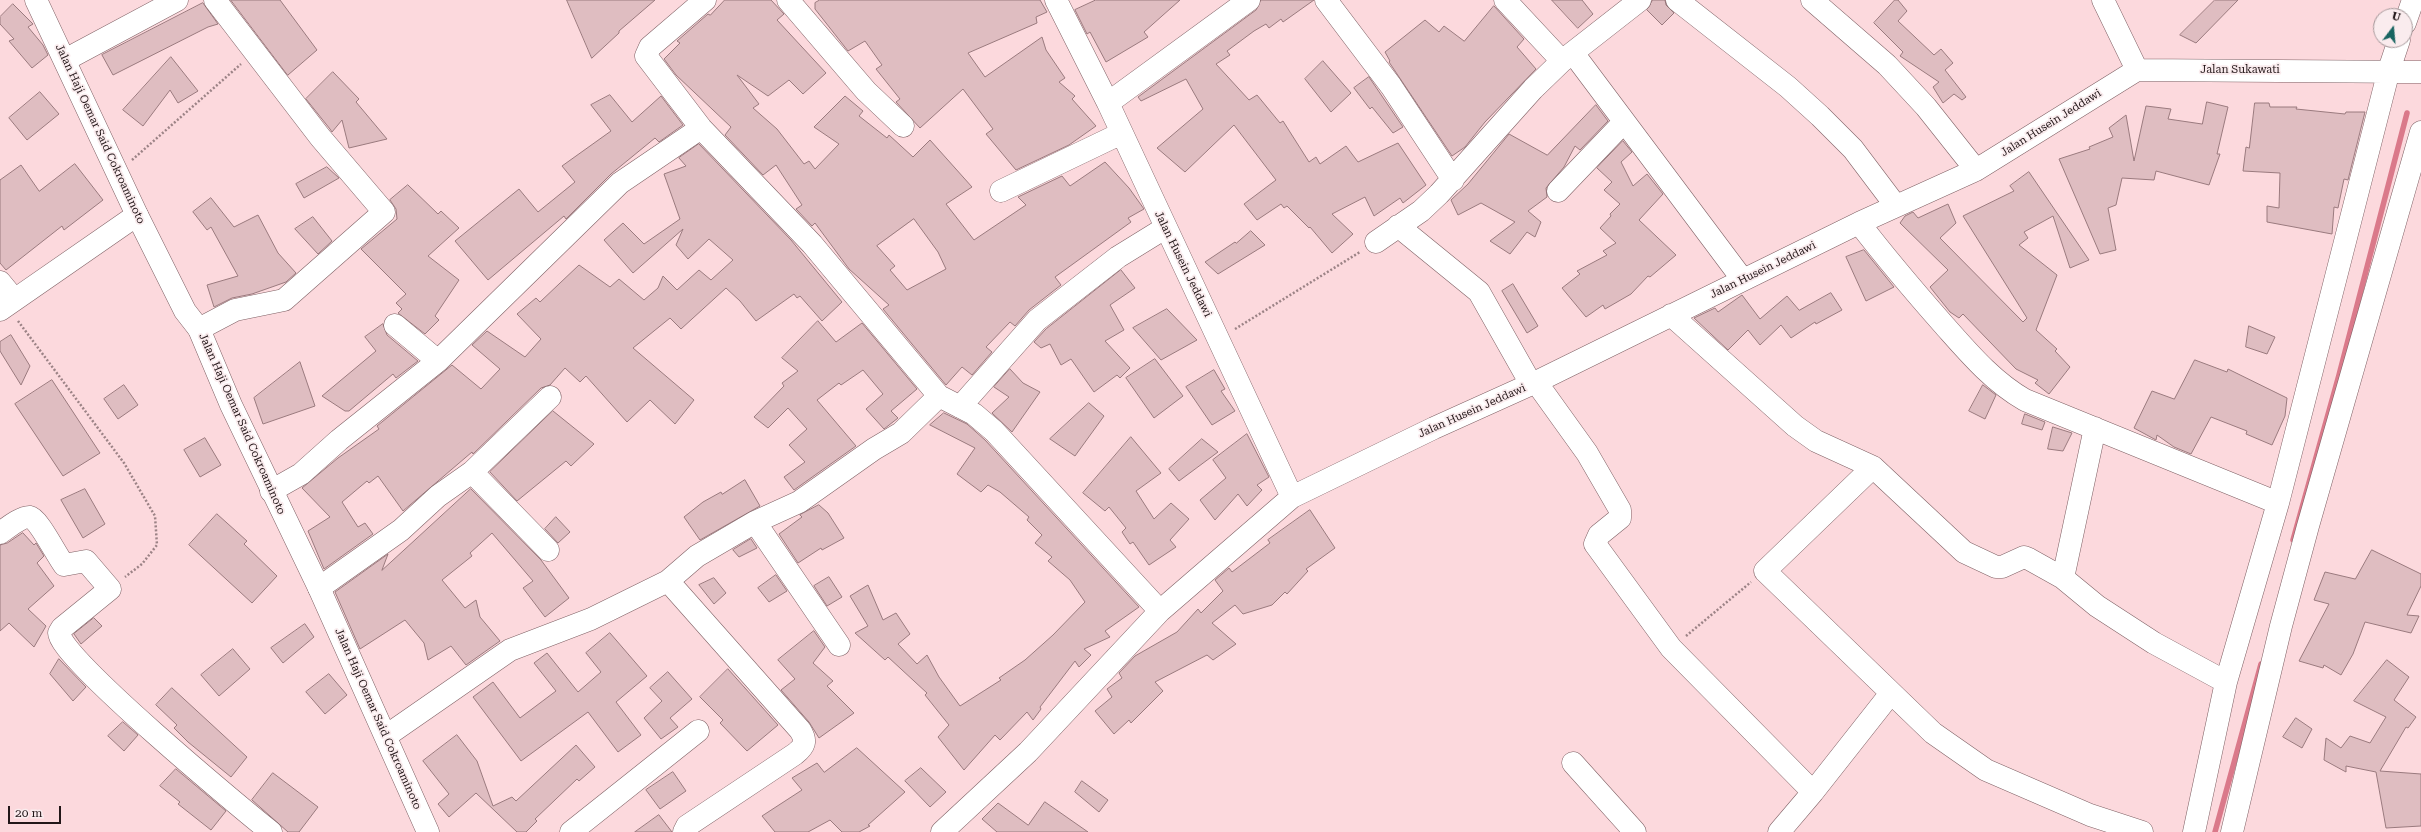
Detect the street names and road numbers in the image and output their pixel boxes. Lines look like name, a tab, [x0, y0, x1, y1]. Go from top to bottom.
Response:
street label: Jalan Haji Oemar Said Cokroaminoto	[52, 42, 148, 226]
street label: Jalan Sukawati	[2200, 63, 2280, 77]
street label: Jalan Husein Jeddawi	[1998, 87, 2104, 159]
street label: Jalan Husein Jeddawi	[1152, 209, 1214, 319]
street label: Jalan Husein Jeddawi	[1708, 239, 1818, 301]
street label: Jalan Haji Oemar Said Cokroaminoto	[196, 331, 288, 517]
street label: Jalan Husein Jeddawi	[1416, 381, 1528, 441]
street label: Jalan Haji Oemar Said Cokroaminoto	[332, 626, 424, 812]

